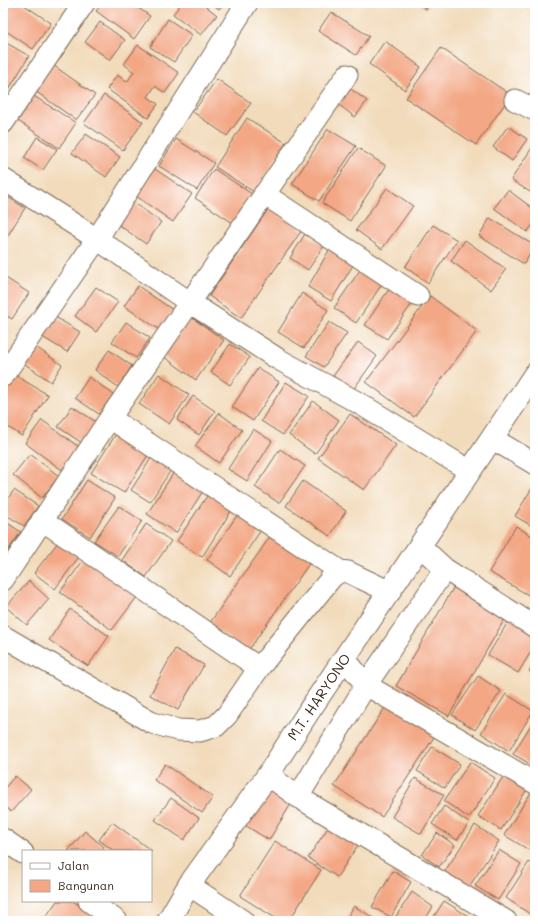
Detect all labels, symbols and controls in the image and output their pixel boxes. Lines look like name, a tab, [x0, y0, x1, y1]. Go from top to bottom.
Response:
street label: M.T. HARYONO	[283, 650, 355, 744]
legend	[22, 850, 152, 902]
text: Jalan	[58, 857, 89, 873]
text: Bangunan	[58, 877, 114, 893]

